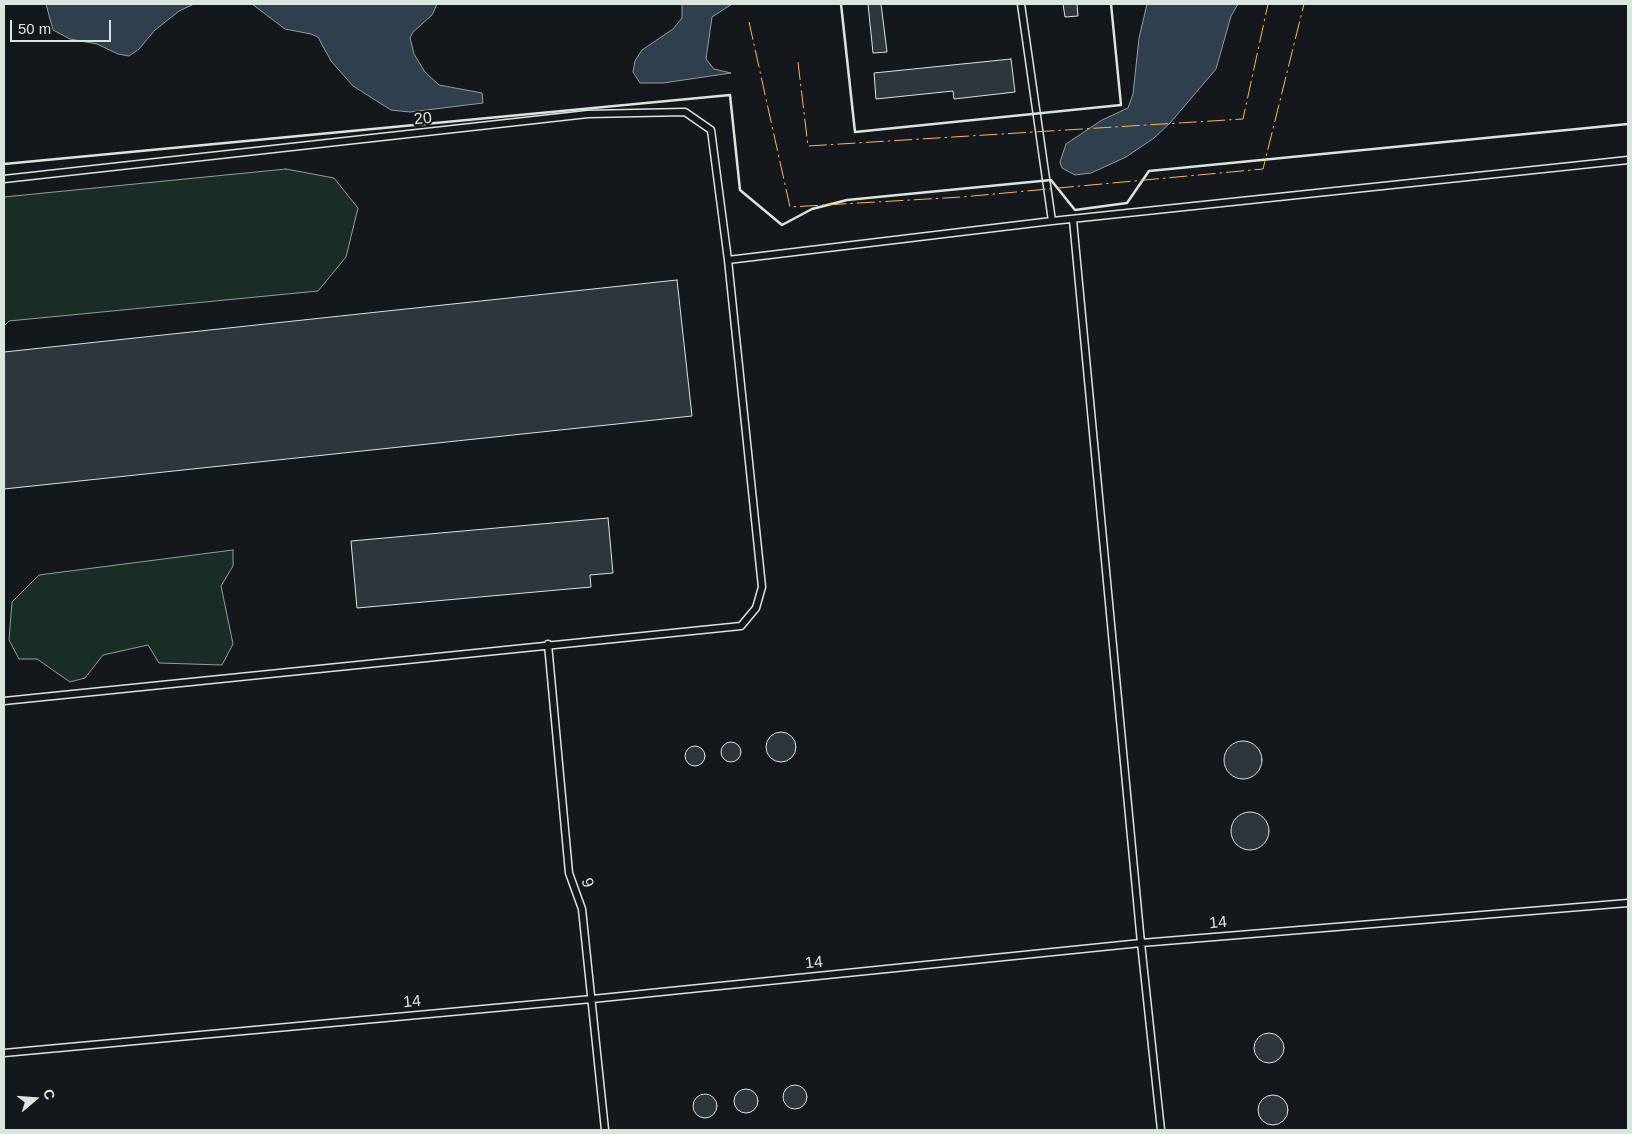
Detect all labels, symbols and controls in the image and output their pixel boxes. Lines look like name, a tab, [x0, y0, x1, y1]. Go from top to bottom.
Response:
scale bar	[12, 10, 114, 42]
text: 50 m	[18, 20, 51, 37]
street label: 20	[413, 109, 433, 129]
street label: 9	[576, 876, 598, 890]
street label: 14	[1208, 913, 1228, 933]
street label: 14	[804, 953, 824, 973]
street label: 14	[402, 992, 422, 1012]
north arrow	[10, 1074, 60, 1124]
text: С	[40, 1087, 58, 1102]

